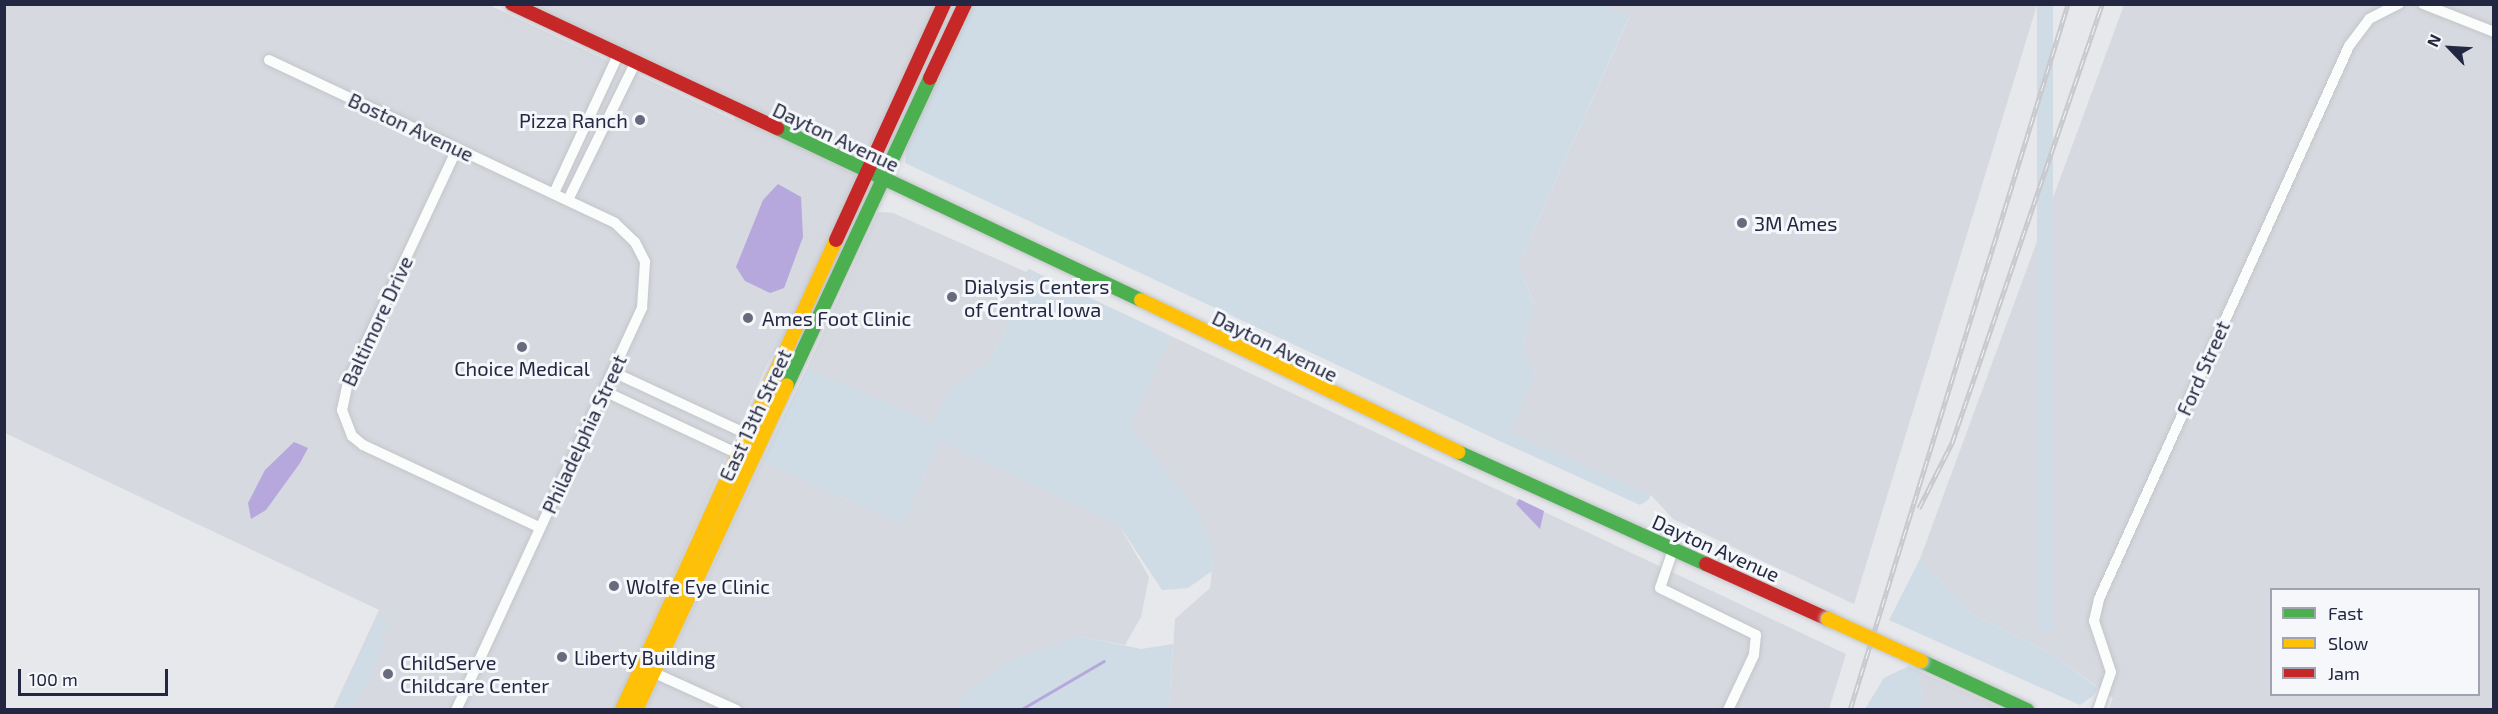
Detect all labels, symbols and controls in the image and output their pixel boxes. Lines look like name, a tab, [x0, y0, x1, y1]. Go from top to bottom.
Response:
north arrow	[2420, 18, 2480, 78]
text: N	[2422, 31, 2444, 49]
street label: Boston Avenue	[344, 87, 478, 167]
street label: Dayton Avenue	[769, 97, 903, 177]
place label: Pizza Ranch	[519, 108, 628, 132]
marker: Pizza Ranch	[633, 113, 647, 127]
place label: 3M Ames	[1754, 211, 1838, 235]
marker: 3M Ames	[1735, 216, 1749, 230]
street label: Baltimore Drive	[336, 252, 418, 390]
place label: Dialysis Centers of Central Iowa	[964, 274, 1109, 321]
marker: Dialysis Centers of Central Iowa	[945, 290, 959, 304]
street label: Dayton Avenue	[1208, 305, 1342, 387]
place label: Ames Foot Clinic	[762, 306, 911, 330]
marker: Ames Foot Clinic	[739, 309, 757, 327]
street label: Ford Street	[2171, 317, 2235, 419]
marker: Choice Medical	[515, 340, 529, 354]
street label: East 13th Street	[714, 345, 796, 485]
street label: Philadelphia Street	[537, 351, 631, 517]
place label: Choice Medical	[454, 356, 590, 380]
street label: Dayton Avenue	[1649, 509, 1783, 587]
place label: Wolfe Eye Clinic	[626, 574, 770, 598]
marker: Wolfe Eye Clinic	[607, 579, 621, 593]
legend	[2270, 588, 2480, 696]
text: Fast	[2328, 602, 2363, 624]
text: Slow	[2328, 632, 2368, 654]
place label: Liberty Building	[574, 645, 716, 669]
place label: ChildServe Childcare Center	[400, 650, 549, 697]
marker: Liberty Building	[555, 650, 569, 664]
scale bar	[21, 657, 171, 695]
text: Jam	[2328, 662, 2360, 684]
marker: ChildServe Childcare Center	[381, 667, 395, 681]
text: 100 m	[29, 668, 78, 690]

